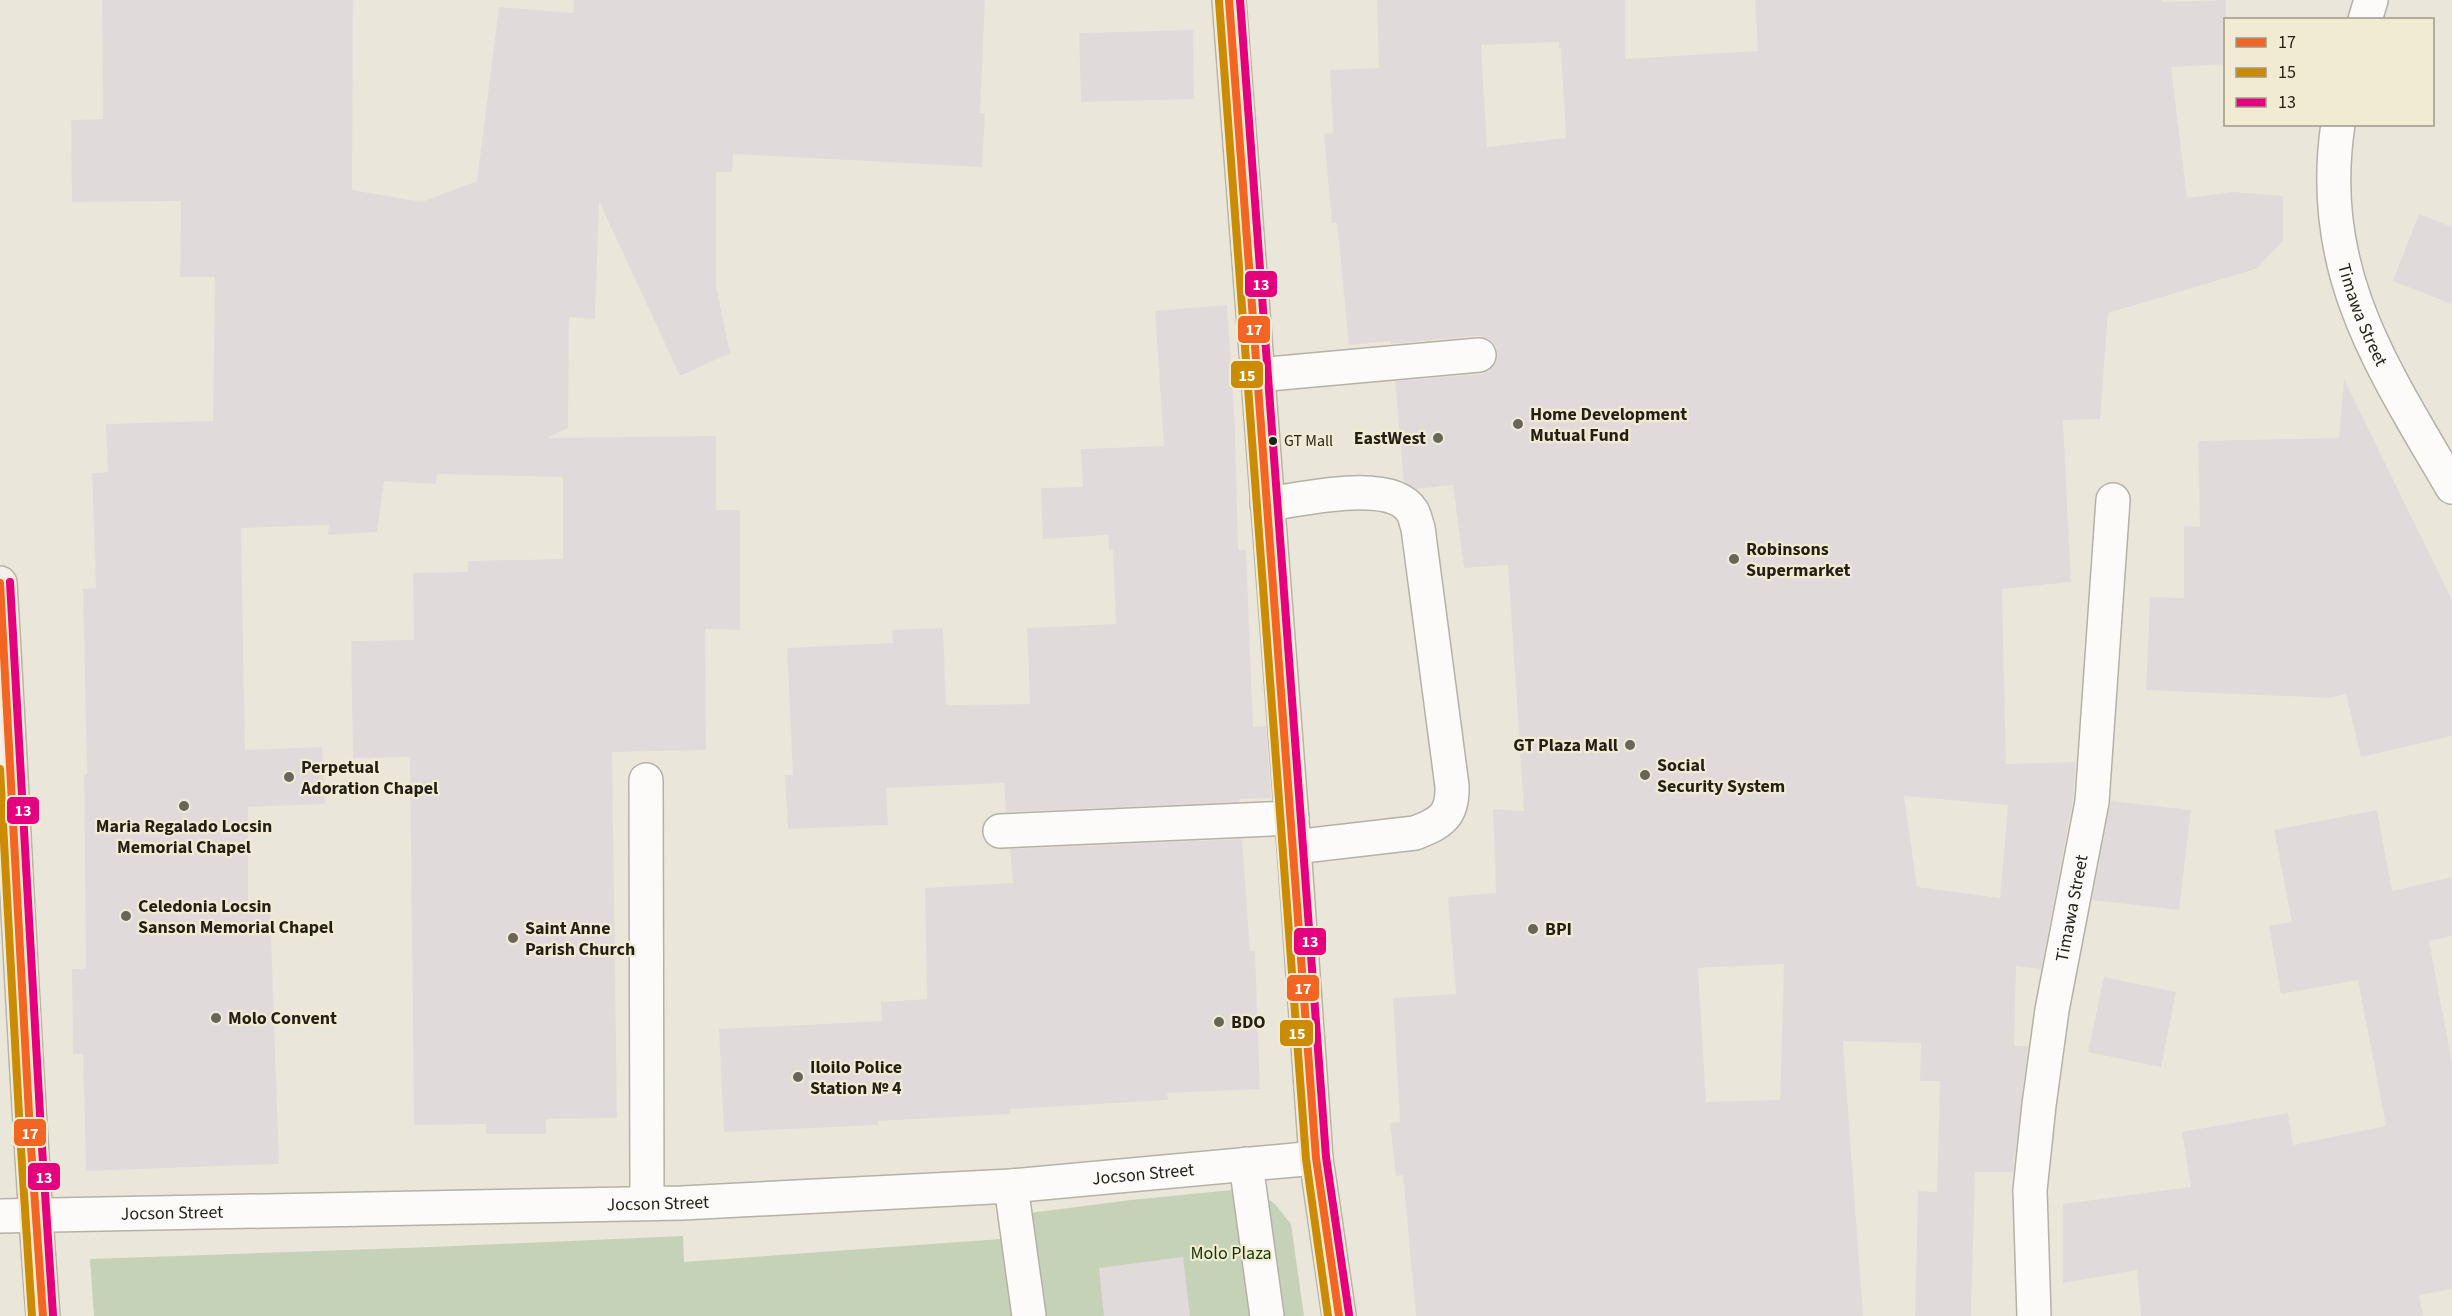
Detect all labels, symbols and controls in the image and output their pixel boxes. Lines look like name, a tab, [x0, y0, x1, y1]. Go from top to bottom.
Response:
legend	[2224, 18, 2434, 126]
text: 17	[2278, 30, 2296, 55]
text: 15	[2278, 60, 2296, 85]
text: 13	[2278, 90, 2296, 115]
street label: Timawa Street	[2332, 261, 2394, 370]
line badge: 13	[1244, 270, 1278, 298]
text: 13	[1253, 274, 1269, 296]
line badge: 17	[1237, 315, 1271, 344]
text: 17	[1246, 319, 1262, 341]
line badge: 15	[1230, 360, 1264, 389]
text: 15	[1239, 365, 1255, 387]
place label: Home Development Mutual Fund	[1530, 402, 1687, 448]
marker: Home Development Mutual Fund	[1511, 417, 1525, 431]
place label: EastWest	[1354, 426, 1426, 451]
place label: GT Mall	[1284, 430, 1333, 452]
marker: EastWest	[1431, 431, 1445, 445]
marker: GT Mall	[1267, 435, 1279, 447]
place label: Robinsons Supermarket	[1746, 537, 1851, 583]
marker: Robinsons Supermarket	[1727, 552, 1741, 566]
place label: GT Plaza Mall	[1513, 733, 1618, 758]
marker: GT Plaza Mall	[1623, 738, 1637, 752]
place label: Social Security System	[1657, 753, 1785, 799]
place label: Perpetual Adoration Chapel	[300, 755, 438, 801]
marker: Social Security System	[1638, 768, 1652, 782]
marker: Perpetual Adoration Chapel	[282, 770, 296, 784]
line badge: 13	[6, 796, 40, 825]
marker: Maria Regalado Locsin Memorial Chapel	[177, 799, 191, 813]
text: 13	[15, 800, 31, 822]
place label: Maria Regalado Locsin Memorial Chapel	[96, 814, 272, 860]
street label: Timawa Street	[2049, 853, 2094, 964]
place label: Celedonia Locsin Sanson Memorial Chapel	[138, 894, 334, 940]
marker: Celedonia Locsin Sanson Memorial Chapel	[119, 909, 133, 923]
place label: Saint Anne Parish Church	[525, 916, 635, 962]
place label: BPI	[1545, 917, 1572, 942]
marker: BPI	[1526, 922, 1540, 936]
line badge: 13	[1293, 927, 1327, 956]
marker: Saint Anne Parish Church	[506, 931, 520, 945]
text: 13	[1302, 931, 1318, 953]
line badge: 17	[1286, 974, 1320, 1002]
text: 17	[1295, 978, 1311, 1000]
place label: Molo Convent	[228, 1006, 337, 1031]
place label: BDO	[1231, 1010, 1266, 1035]
marker: Molo Convent	[209, 1011, 223, 1025]
marker: BDO	[1212, 1015, 1226, 1029]
line badge: 15	[1279, 1019, 1314, 1047]
text: 15	[1289, 1023, 1305, 1045]
place label: Iloilo Police Station № 4	[810, 1055, 902, 1101]
marker: Iloilo Police Station № 4	[791, 1070, 805, 1084]
line badge: 17	[13, 1118, 47, 1147]
text: 17	[22, 1123, 38, 1145]
street label: Jocson Street	[1091, 1157, 1195, 1191]
line badge: 13	[27, 1162, 61, 1191]
text: 13	[36, 1167, 52, 1189]
street label: Jocson Street	[606, 1189, 710, 1217]
street label: Jocson Street	[120, 1199, 223, 1226]
park label: Molo Plaza	[1191, 1241, 1271, 1266]

